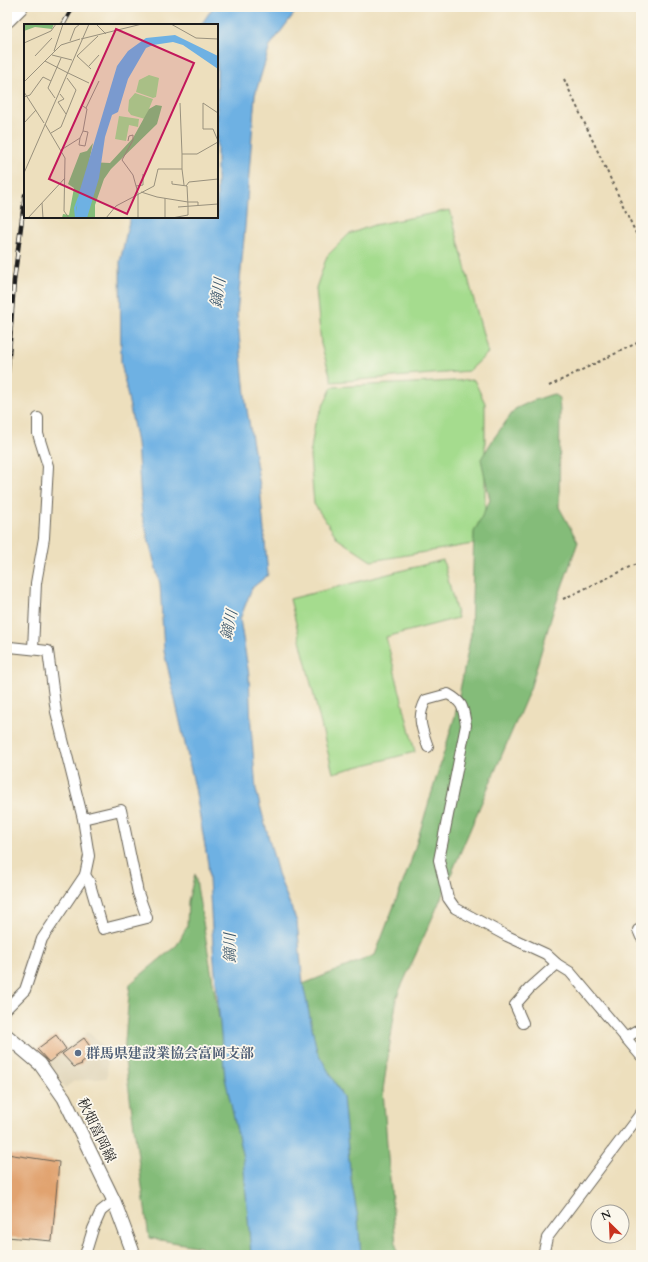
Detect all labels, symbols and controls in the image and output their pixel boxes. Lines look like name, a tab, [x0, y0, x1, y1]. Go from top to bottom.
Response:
inset map	[24, 24, 218, 218]
water label: 鏑川	[206, 275, 230, 309]
water label: 鏑川	[216, 606, 243, 642]
water label: 鏑川	[220, 931, 240, 963]
place label: 群馬県建設業協会富岡支部	[86, 1044, 254, 1063]
marker: 群馬県建設業協会富岡支部	[73, 1048, 83, 1058]
street label: 秋畑富岡線	[73, 1095, 120, 1166]
north arrow	[590, 1204, 630, 1244]
text: N	[599, 1206, 614, 1224]

